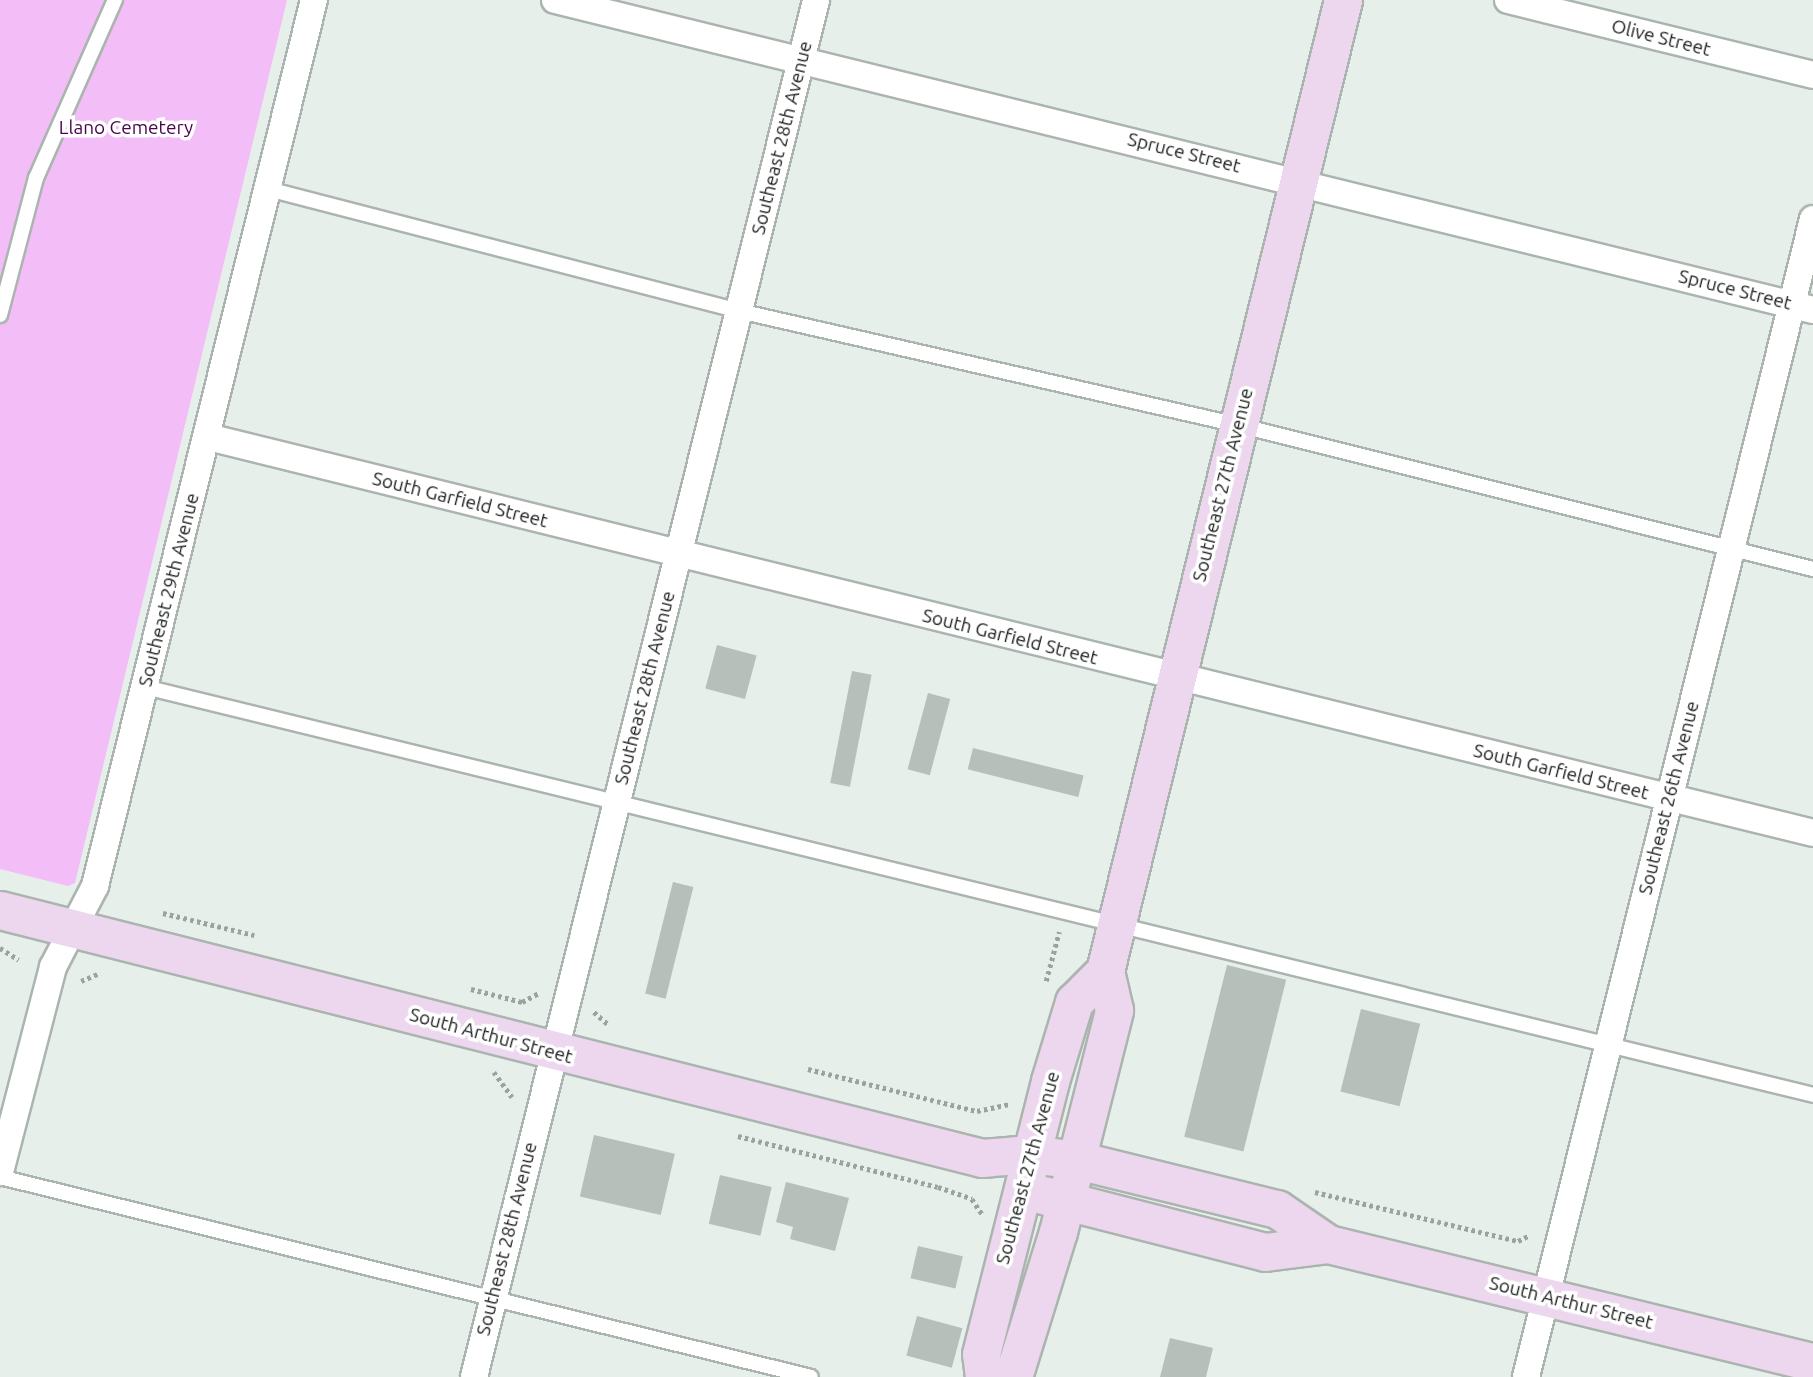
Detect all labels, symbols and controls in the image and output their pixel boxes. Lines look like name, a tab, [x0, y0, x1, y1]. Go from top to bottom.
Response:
street label: Olive Street	[1609, 15, 1713, 61]
street label: Southeast 28th Avenue	[747, 39, 817, 237]
park label: Llano Cemetery	[59, 117, 193, 139]
street label: Spruce Street	[1125, 128, 1243, 178]
street label: Spruce Street	[1676, 265, 1794, 315]
street label: Southeast 27th Avenue	[1188, 386, 1258, 584]
street label: South Garfield Street	[370, 467, 550, 533]
street label: Southeast 29th Avenue	[134, 491, 204, 689]
street label: Southeast 28th Avenue	[610, 589, 680, 787]
street label: South Garfield Street	[920, 604, 1100, 670]
street label: Southeast 26th Avenue	[1634, 699, 1704, 897]
street label: South Garfield Street	[1471, 739, 1651, 805]
street label: South Arthur Street	[407, 1003, 575, 1069]
street label: Southeast 27th Avenue	[991, 1069, 1065, 1267]
street label: Southeast 28th Avenue	[472, 1140, 542, 1338]
street label: South Arthur Street	[1487, 1272, 1655, 1334]

